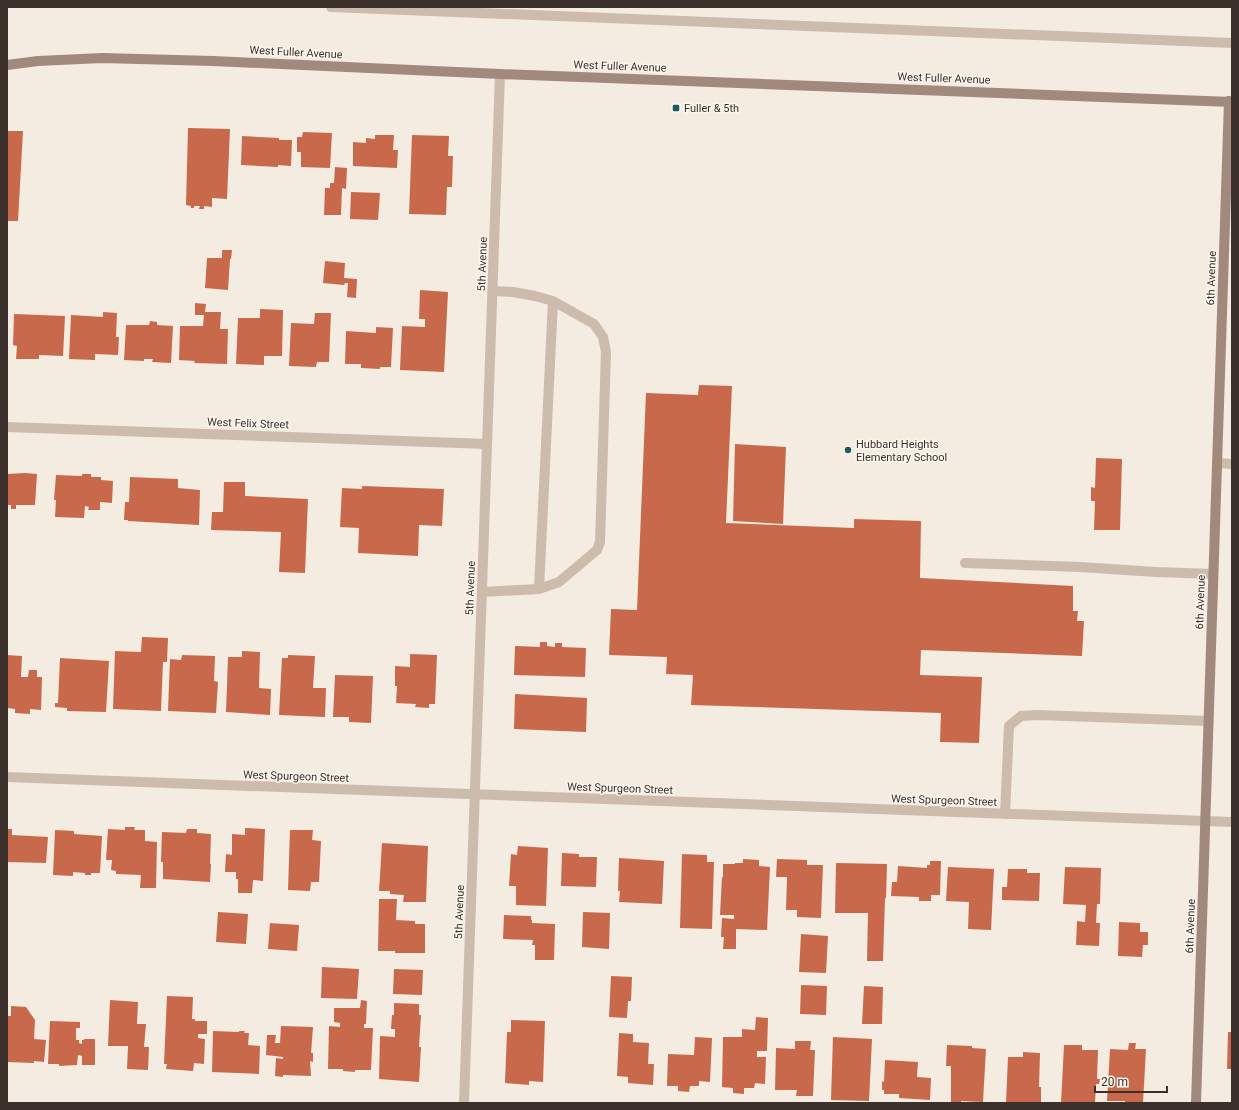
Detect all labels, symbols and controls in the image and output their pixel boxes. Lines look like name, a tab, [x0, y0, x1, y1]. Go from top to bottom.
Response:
street label: West Fuller Avenue	[249, 44, 343, 61]
street label: West Fuller Avenue	[573, 58, 667, 75]
street label: West Fuller Avenue	[897, 70, 991, 87]
place label: Fuller & 5th	[684, 102, 739, 115]
marker: Fuller & 5th	[671, 103, 681, 113]
street label: 5th Avenue	[475, 236, 490, 292]
street label: 6th Avenue	[1204, 250, 1219, 306]
street label: West Felix Street	[207, 416, 289, 431]
place label: Hubbard Heights Elementary School	[856, 438, 947, 464]
marker: Hubbard Heights Elementary School	[843, 445, 853, 455]
street label: 5th Avenue	[463, 560, 478, 616]
street label: 6th Avenue	[1193, 574, 1208, 630]
street label: West Spurgeon Street	[243, 768, 350, 785]
street label: West Spurgeon Street	[567, 780, 674, 797]
street label: West Spurgeon Street	[891, 792, 998, 809]
street label: 5th Avenue	[452, 884, 467, 940]
street label: 6th Avenue	[1183, 898, 1198, 954]
scale bar	[1095, 1068, 1167, 1094]
text: 20 m	[1101, 1075, 1128, 1089]

